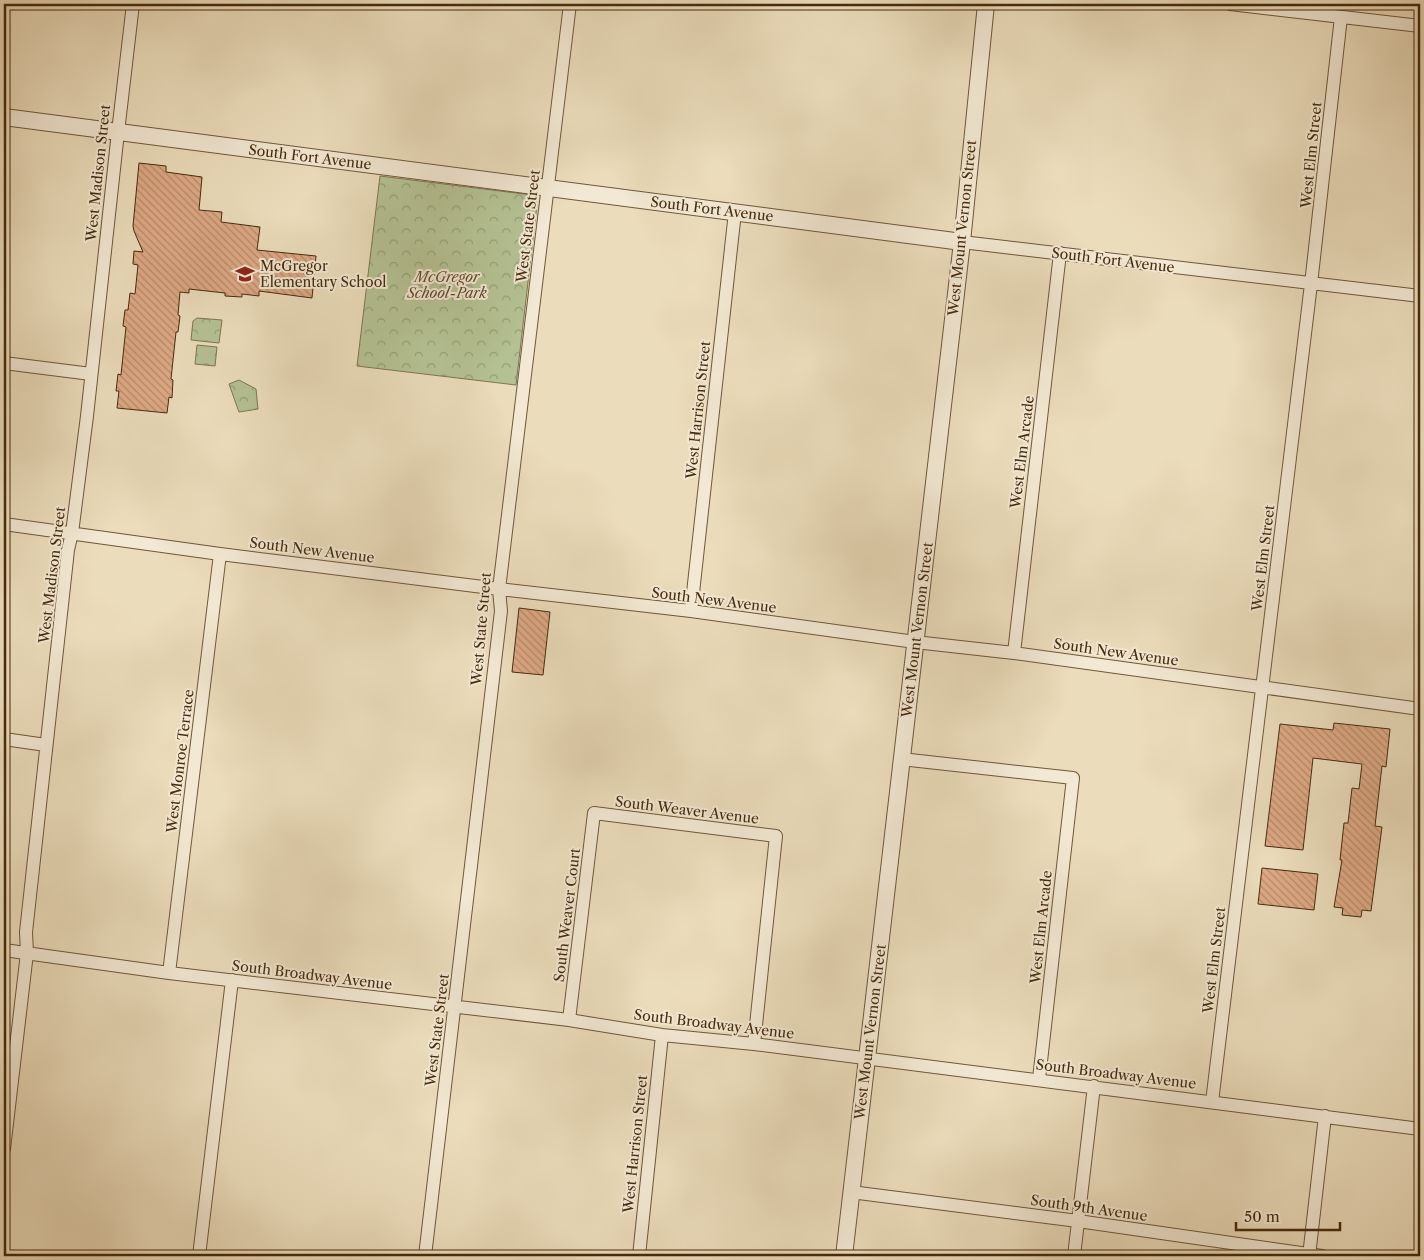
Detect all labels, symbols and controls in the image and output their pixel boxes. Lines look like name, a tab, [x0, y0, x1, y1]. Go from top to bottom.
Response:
street label: West Elm Street	[1296, 101, 1326, 210]
street label: West Madison Street	[82, 104, 114, 243]
street label: West Mount Vernon Street	[944, 139, 980, 318]
street label: South Fort Avenue	[247, 141, 373, 174]
street label: West State Street	[512, 168, 544, 284]
street label: South Fort Avenue	[649, 193, 775, 226]
street label: South Fort Avenue	[1050, 244, 1176, 277]
place label: McGregor Elementary School	[260, 257, 386, 291]
school or university icon: McGregor Elementary School	[234, 263, 256, 285]
park label: McGregor School-Park	[406, 268, 487, 302]
street label: West Harrison Street	[682, 340, 714, 481]
street label: West Elm Arcade	[1006, 394, 1038, 511]
street label: West Elm Street	[1247, 504, 1278, 613]
street label: West Madison Street	[35, 506, 69, 645]
street label: South New Avenue	[248, 533, 376, 567]
street label: West Mount Vernon Street	[897, 541, 937, 720]
street label: West State Street	[467, 572, 495, 687]
street label: South New Avenue	[650, 583, 778, 617]
street label: South New Avenue	[1052, 634, 1180, 670]
street label: West Monroe Terrace	[162, 688, 198, 835]
street label: South Weaver Avenue	[614, 792, 760, 828]
street label: South Weaver Court	[550, 847, 584, 983]
street label: West Elm Arcade	[1026, 869, 1056, 986]
street label: West Elm Street	[1198, 906, 1229, 1015]
street label: West Mount Vernon Street	[850, 943, 890, 1122]
street label: South Broadway Avenue	[231, 956, 393, 994]
street label: West State Street	[421, 972, 453, 1088]
street label: South Broadway Avenue	[633, 1005, 795, 1043]
street label: South Broadway Avenue	[1035, 1055, 1197, 1093]
street label: West Harrison Street	[619, 1074, 651, 1215]
street label: South 9th Avenue	[1029, 1191, 1149, 1225]
scale bar	[1236, 1200, 1340, 1232]
text: 50 m	[1244, 1207, 1280, 1226]

